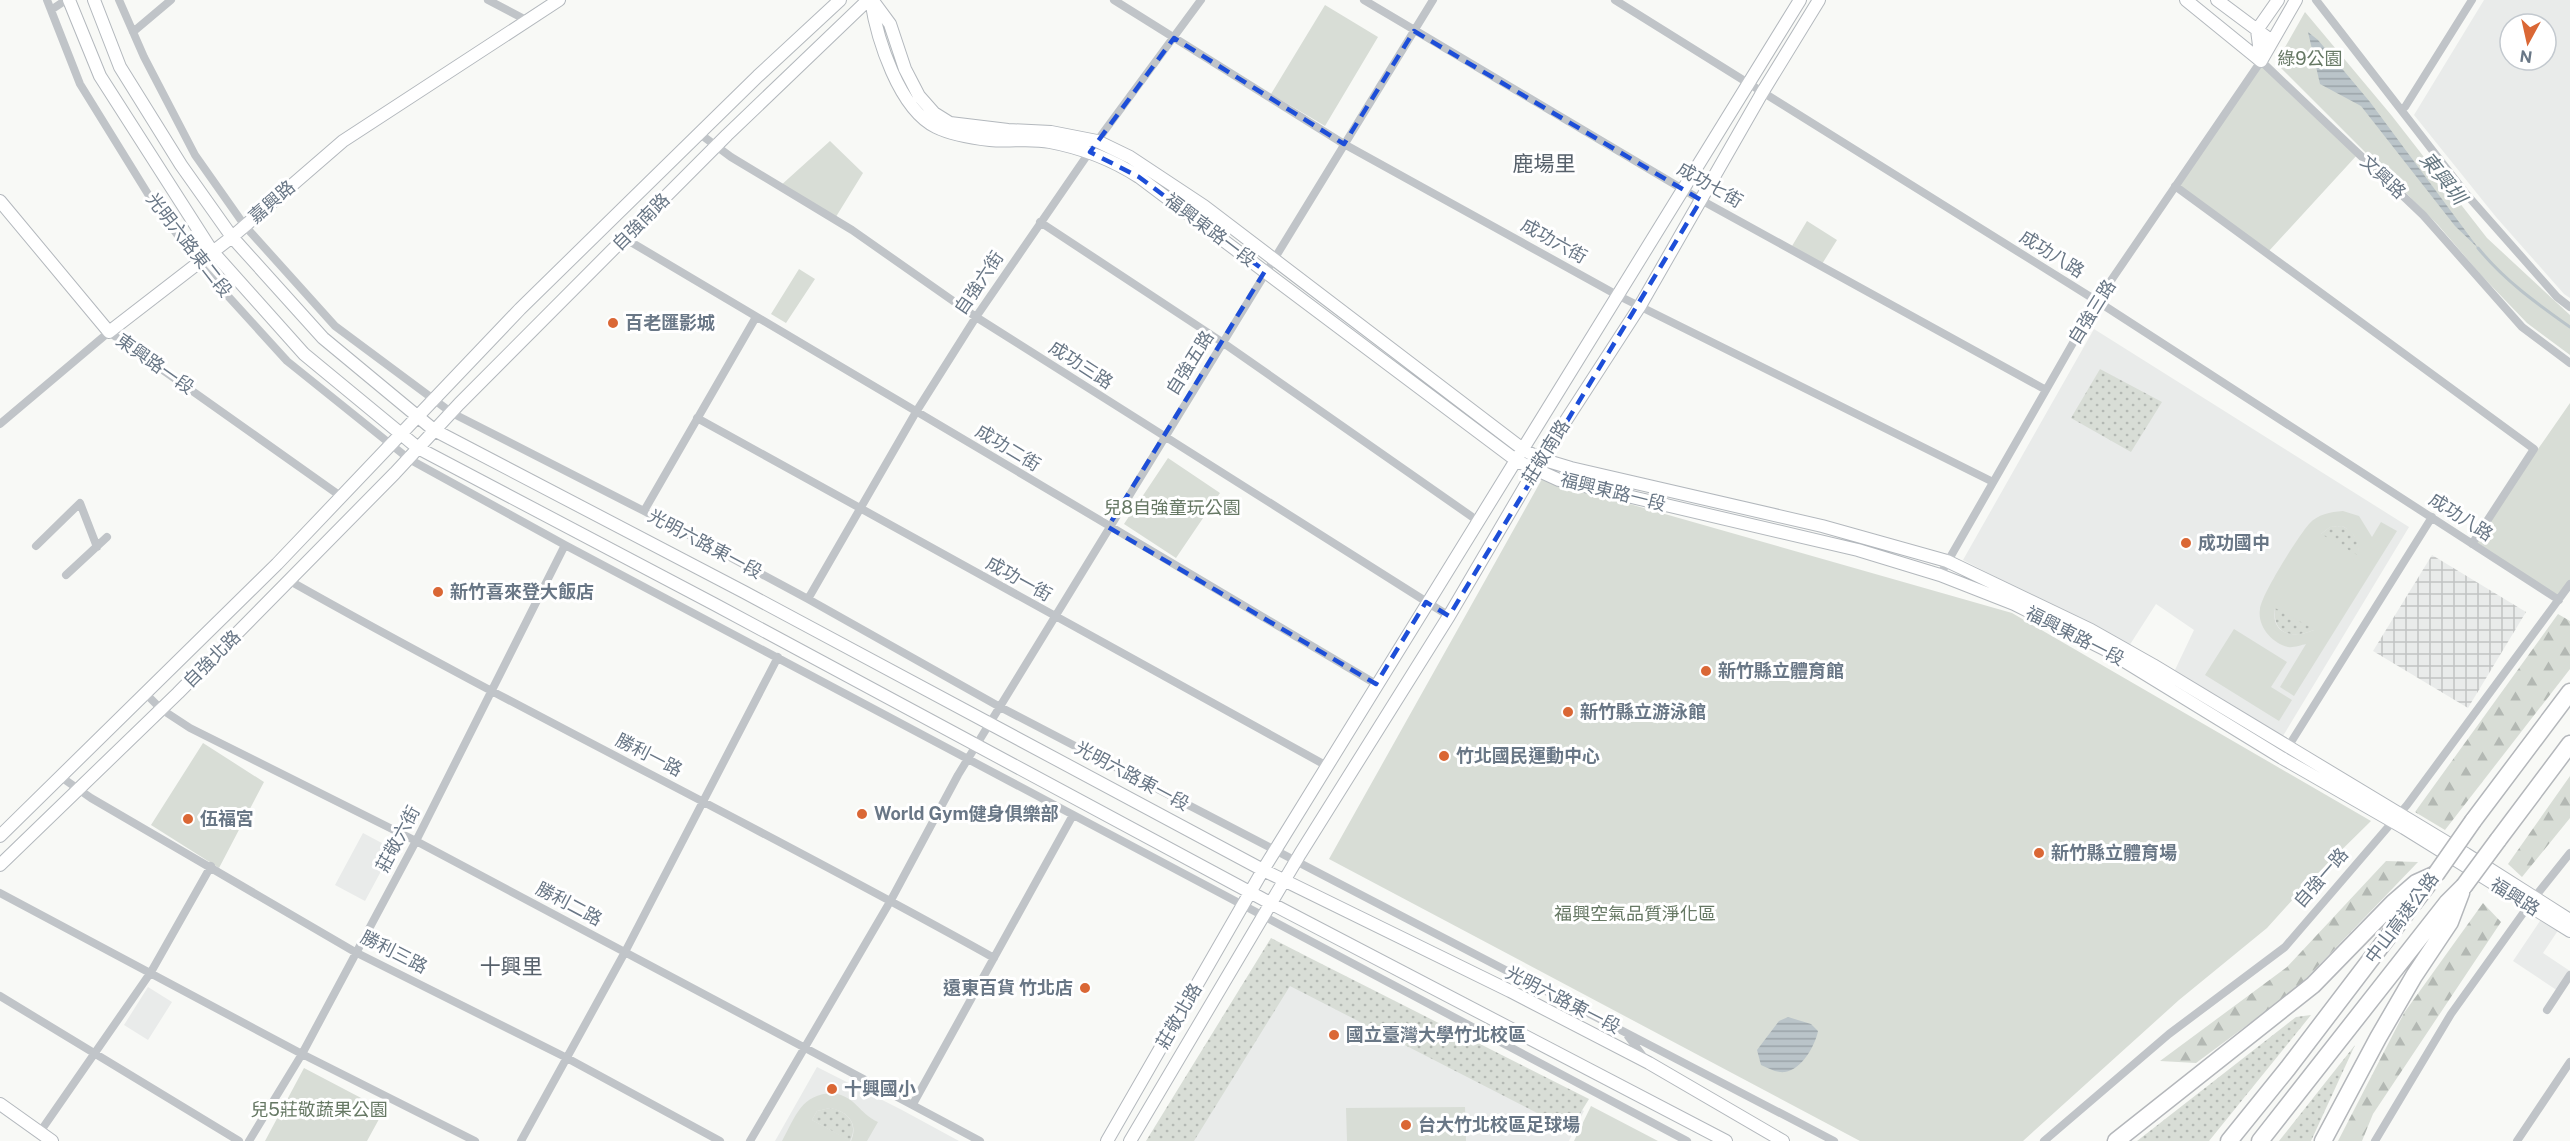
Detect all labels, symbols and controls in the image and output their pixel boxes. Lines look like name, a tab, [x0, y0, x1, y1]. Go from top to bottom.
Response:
north arrow	[2498, 12, 2558, 72]
text: N	[2518, 46, 2534, 67]
park label: 綠9公園	[2277, 48, 2343, 69]
water label: 東興圳	[2415, 147, 2473, 211]
district label: 鹿場里	[1513, 151, 1576, 176]
street label: 文興路	[2356, 151, 2410, 203]
street label: 成功七街	[1674, 157, 1747, 212]
street label: 嘉興路	[244, 176, 299, 227]
street label: 光明六路東二段	[142, 189, 236, 301]
street label: 自強南路	[608, 189, 674, 255]
street label: 福興東路一段	[1161, 189, 1260, 270]
street label: 成功六街	[1518, 214, 1591, 267]
street label: 成功八路	[2016, 226, 2088, 282]
street label: 自強六街	[950, 247, 1007, 318]
street label: 自強三路	[2064, 276, 2120, 348]
place label: 百老匯影城	[625, 312, 715, 333]
marker: 百老匯影城	[606, 316, 620, 330]
street label: 自強五路	[1162, 327, 1218, 399]
street label: 東興路一段	[112, 329, 198, 398]
street label: 成功三路	[1045, 336, 1117, 393]
street label: 莊敬南路	[1518, 416, 1574, 488]
street label: 成功二街	[972, 420, 1045, 475]
street label: 福興東路一段	[1558, 468, 1668, 515]
street label: 成功八路	[2425, 488, 2497, 545]
park label: 兒8自強童玩公園	[1103, 497, 1241, 518]
street label: 光明六路東一段	[645, 505, 766, 582]
place label: 成功國中	[2198, 532, 2270, 553]
marker: 成功國中	[2179, 536, 2193, 550]
street label: 成功一街	[983, 552, 1056, 605]
place label: 新竹喜來登大飯店	[450, 581, 594, 602]
marker: 新竹喜來登大飯店	[431, 585, 445, 599]
street label: 福興東路一段	[2022, 602, 2128, 669]
street label: 自強北路	[179, 626, 245, 692]
place label: 新竹縣立體育館	[1718, 660, 1844, 681]
marker: 新竹縣立體育館	[1699, 664, 1713, 678]
place label: 新竹縣立游泳館	[1580, 701, 1706, 722]
marker: 新竹縣立游泳館	[1561, 705, 1575, 719]
street label: 勝利一路	[612, 729, 686, 780]
street label: 光明六路東一段	[1072, 737, 1193, 814]
place label: 竹北國民運動中心	[1456, 745, 1600, 766]
marker: 竹北國民運動中心	[1437, 749, 1451, 763]
street label: 莊敬六街	[371, 802, 424, 875]
place label: World Gym健身俱樂部	[874, 803, 1059, 824]
marker: World Gym健身俱樂部	[855, 807, 869, 821]
place label: 伍福宮	[200, 808, 254, 829]
marker: 伍福宮	[181, 812, 195, 826]
place label: 新竹縣立體育場	[2051, 842, 2177, 863]
street label: 自強一路	[2289, 844, 2352, 912]
marker: 新竹縣立體育場	[2032, 846, 2046, 860]
street label: 中山高速公路	[2361, 868, 2442, 967]
street label: 福興路	[2487, 873, 2544, 920]
street label: 勝利二路	[533, 877, 606, 930]
park label: 福興空氣品質淨化區	[1554, 903, 1716, 924]
street label: 勝利三路	[357, 926, 431, 977]
district label: 十興里	[480, 954, 543, 979]
street label: 光明六路東一段	[1502, 962, 1624, 1038]
place label: 遠東百貨 竹北店	[943, 977, 1073, 998]
street label: 莊敬北路	[1151, 979, 1206, 1052]
marker: 遠東百貨 竹北店	[1078, 981, 1092, 995]
place label: 國立臺灣大學竹北校區	[1346, 1024, 1526, 1045]
marker: 國立臺灣大學竹北校區	[1327, 1028, 1341, 1042]
place label: 十興國小	[844, 1078, 916, 1099]
marker: 十興國小	[825, 1082, 839, 1096]
park label: 兒5莊敬蔬果公園	[250, 1099, 388, 1120]
place label: 台大竹北校區足球場	[1418, 1114, 1580, 1135]
marker: 台大竹北校區足球場	[1399, 1118, 1413, 1132]

